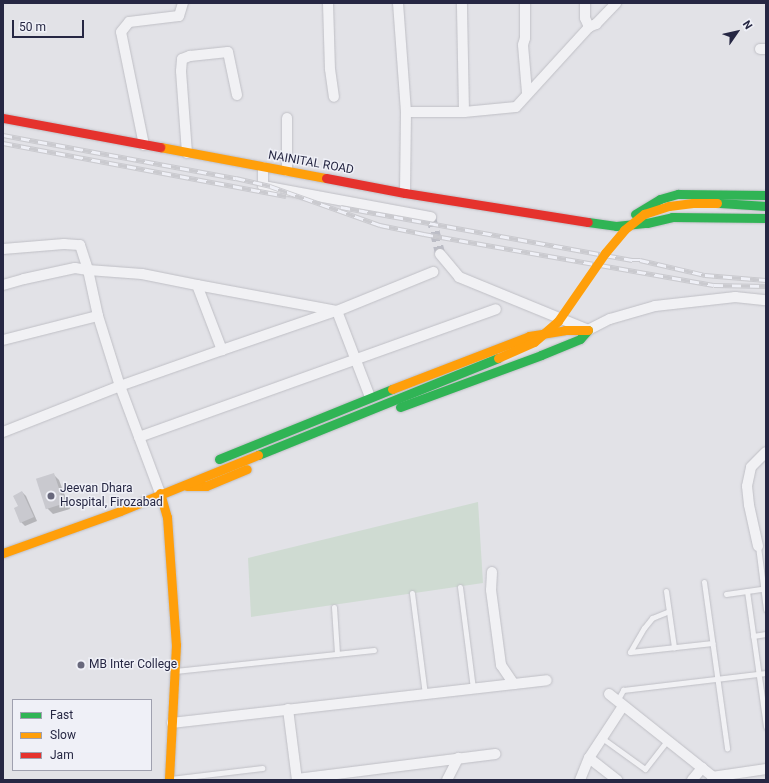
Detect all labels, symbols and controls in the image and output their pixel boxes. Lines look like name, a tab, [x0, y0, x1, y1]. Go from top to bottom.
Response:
scale bar	[14, 12, 86, 38]
north arrow	[717, 12, 757, 52]
text: N	[740, 18, 755, 32]
text: 50 m	[19, 20, 46, 34]
street label: NAINITAL ROAD	[267, 148, 355, 178]
place label: Jeevan Dhara Hospital, Firozabad	[60, 482, 163, 510]
marker: Jeevan Dhara Hospital, Firozabad	[45, 490, 57, 502]
place label: MB Inter College	[89, 658, 177, 672]
marker: MB Inter College	[76, 660, 86, 670]
legend	[12, 699, 152, 771]
text: Fast	[50, 708, 73, 722]
text: Slow	[50, 728, 76, 742]
text: Jam	[50, 748, 74, 762]

